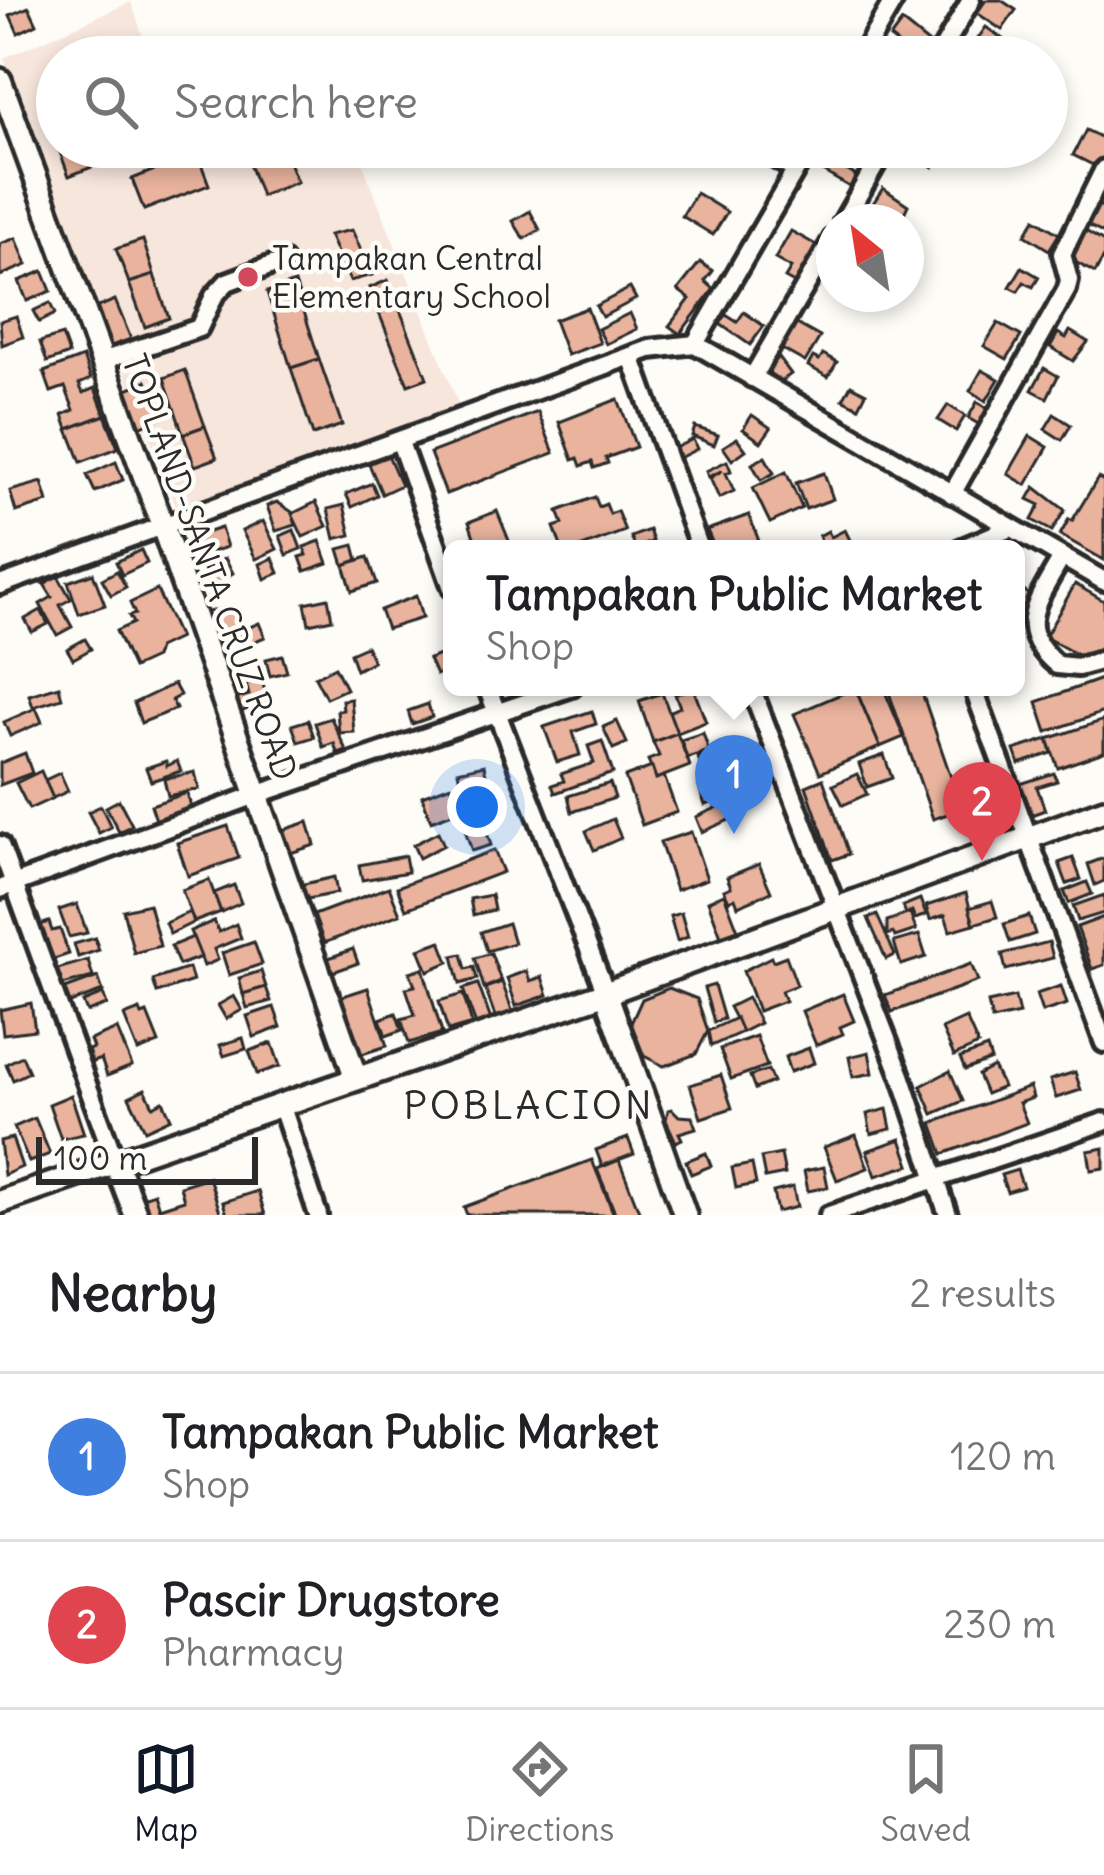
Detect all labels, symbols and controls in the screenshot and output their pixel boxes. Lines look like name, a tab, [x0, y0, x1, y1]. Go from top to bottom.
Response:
search box	[36, 36, 1068, 168]
icon: search	[78, 69, 144, 135]
text: Search here	[174, 74, 418, 130]
north arrow	[816, 204, 924, 312]
place label: Tampakan Central Elementary School	[272, 237, 551, 317]
marker: Tampakan Central Elementary School	[235, 264, 261, 290]
street label: TOPLAND-SANTA CRUZ ROAD	[113, 348, 307, 786]
popup	[443, 540, 1025, 696]
text: Tampakan Public Market	[486, 566, 982, 622]
text: Shop	[486, 622, 574, 671]
pin: 1	[695, 735, 773, 834]
pin: 2	[943, 762, 1021, 861]
your location	[447, 777, 507, 837]
district label: POBLACION	[403, 1081, 655, 1130]
scale bar	[36, 1131, 258, 1184]
text: 100 m	[54, 1137, 147, 1179]
text: Nearby	[48, 1261, 217, 1325]
text: 2 results	[909, 1269, 1056, 1318]
text: Tampakan Public Market	[162, 1404, 658, 1460]
text: 1	[79, 1432, 95, 1481]
text: 120 m	[950, 1432, 1056, 1481]
text: Shop	[162, 1460, 250, 1509]
text: Pascir Drugstore	[162, 1572, 500, 1628]
text: 2	[76, 1600, 98, 1649]
text: 230 m	[943, 1600, 1056, 1649]
text: Pharmacy	[162, 1628, 344, 1677]
tab: Map	[133, 1736, 199, 1850]
tab: Directions	[465, 1736, 614, 1850]
tab: Saved	[881, 1736, 971, 1850]

